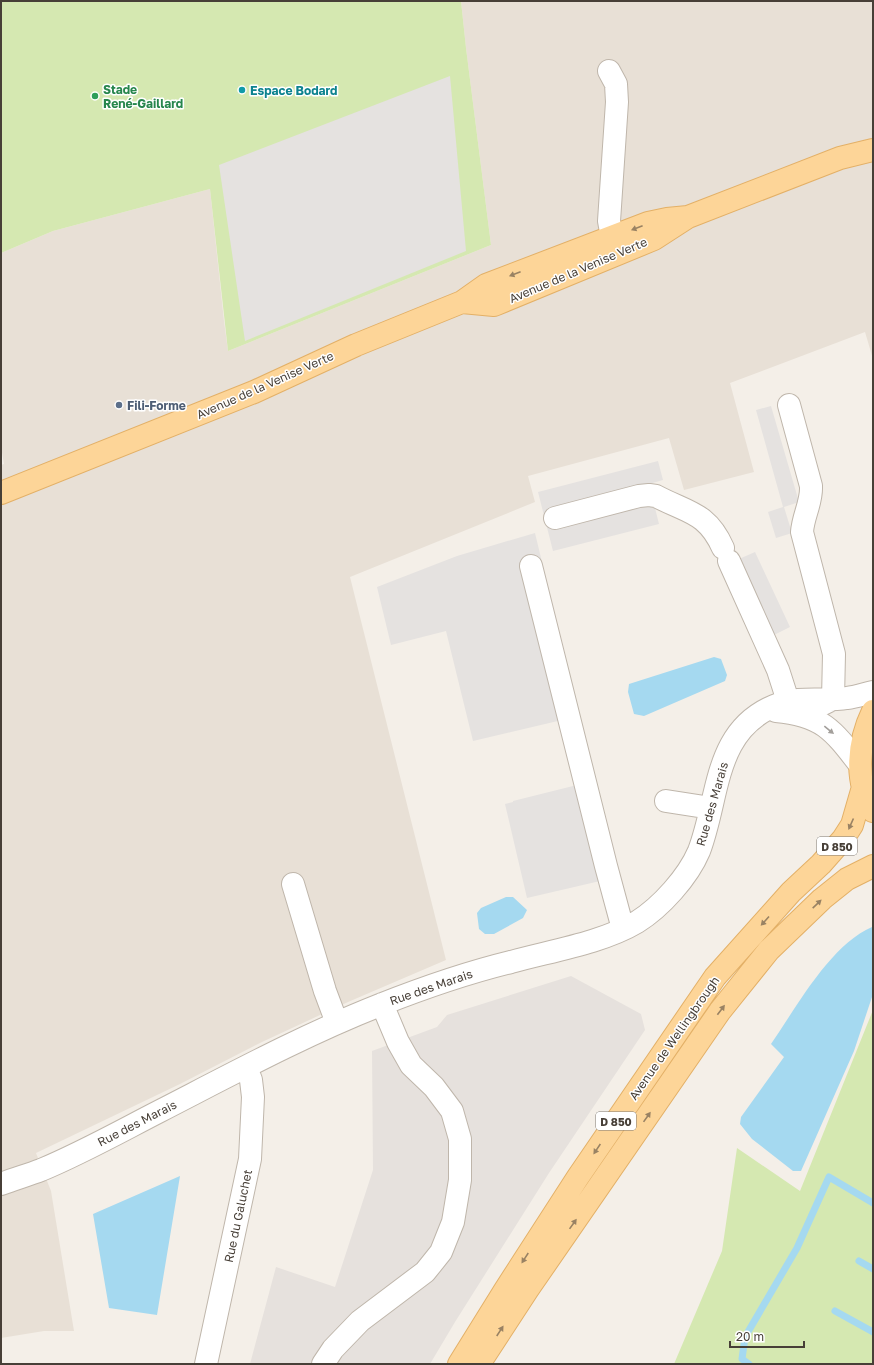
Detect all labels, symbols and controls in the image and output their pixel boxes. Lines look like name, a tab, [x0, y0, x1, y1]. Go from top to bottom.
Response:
place label: Stade René-Gaillard	[103, 82, 183, 111]
place label: Espace Bodard	[250, 83, 337, 98]
marker: Espace Bodard	[237, 85, 247, 95]
marker: Stade René-Gaillard	[90, 91, 100, 101]
one-way arrow	[630, 225, 642, 231]
street label: Avenue de la Venise Verte	[507, 234, 649, 306]
one-way arrow	[509, 272, 521, 278]
street label: Avenue de la Venise Verte	[194, 348, 336, 422]
place label: Fili-Forme	[127, 398, 186, 413]
marker: Fili-Forme	[114, 400, 124, 410]
one-way arrow	[824, 725, 835, 734]
street label: Rue des Marais	[693, 760, 731, 848]
one-way arrow	[848, 818, 854, 829]
road number: D 850	[817, 837, 857, 855]
one-way arrow	[812, 899, 822, 909]
one-way arrow	[760, 916, 770, 926]
street label: Rue des Marais	[387, 966, 475, 1008]
street label: Avenue de Wellingbrough	[626, 973, 722, 1103]
one-way arrow	[717, 1004, 725, 1015]
street label: Rue des Marais	[95, 1097, 179, 1149]
road number: D 850	[596, 1112, 636, 1130]
one-way arrow	[643, 1112, 651, 1122]
one-way arrow	[593, 1144, 601, 1155]
street label: Rue du Galuchet	[221, 1168, 255, 1264]
one-way arrow	[569, 1218, 577, 1229]
one-way arrow	[521, 1253, 529, 1263]
scale bar	[730, 1323, 804, 1349]
one-way arrow	[497, 1325, 504, 1337]
text: 20 m	[736, 1329, 764, 1344]

